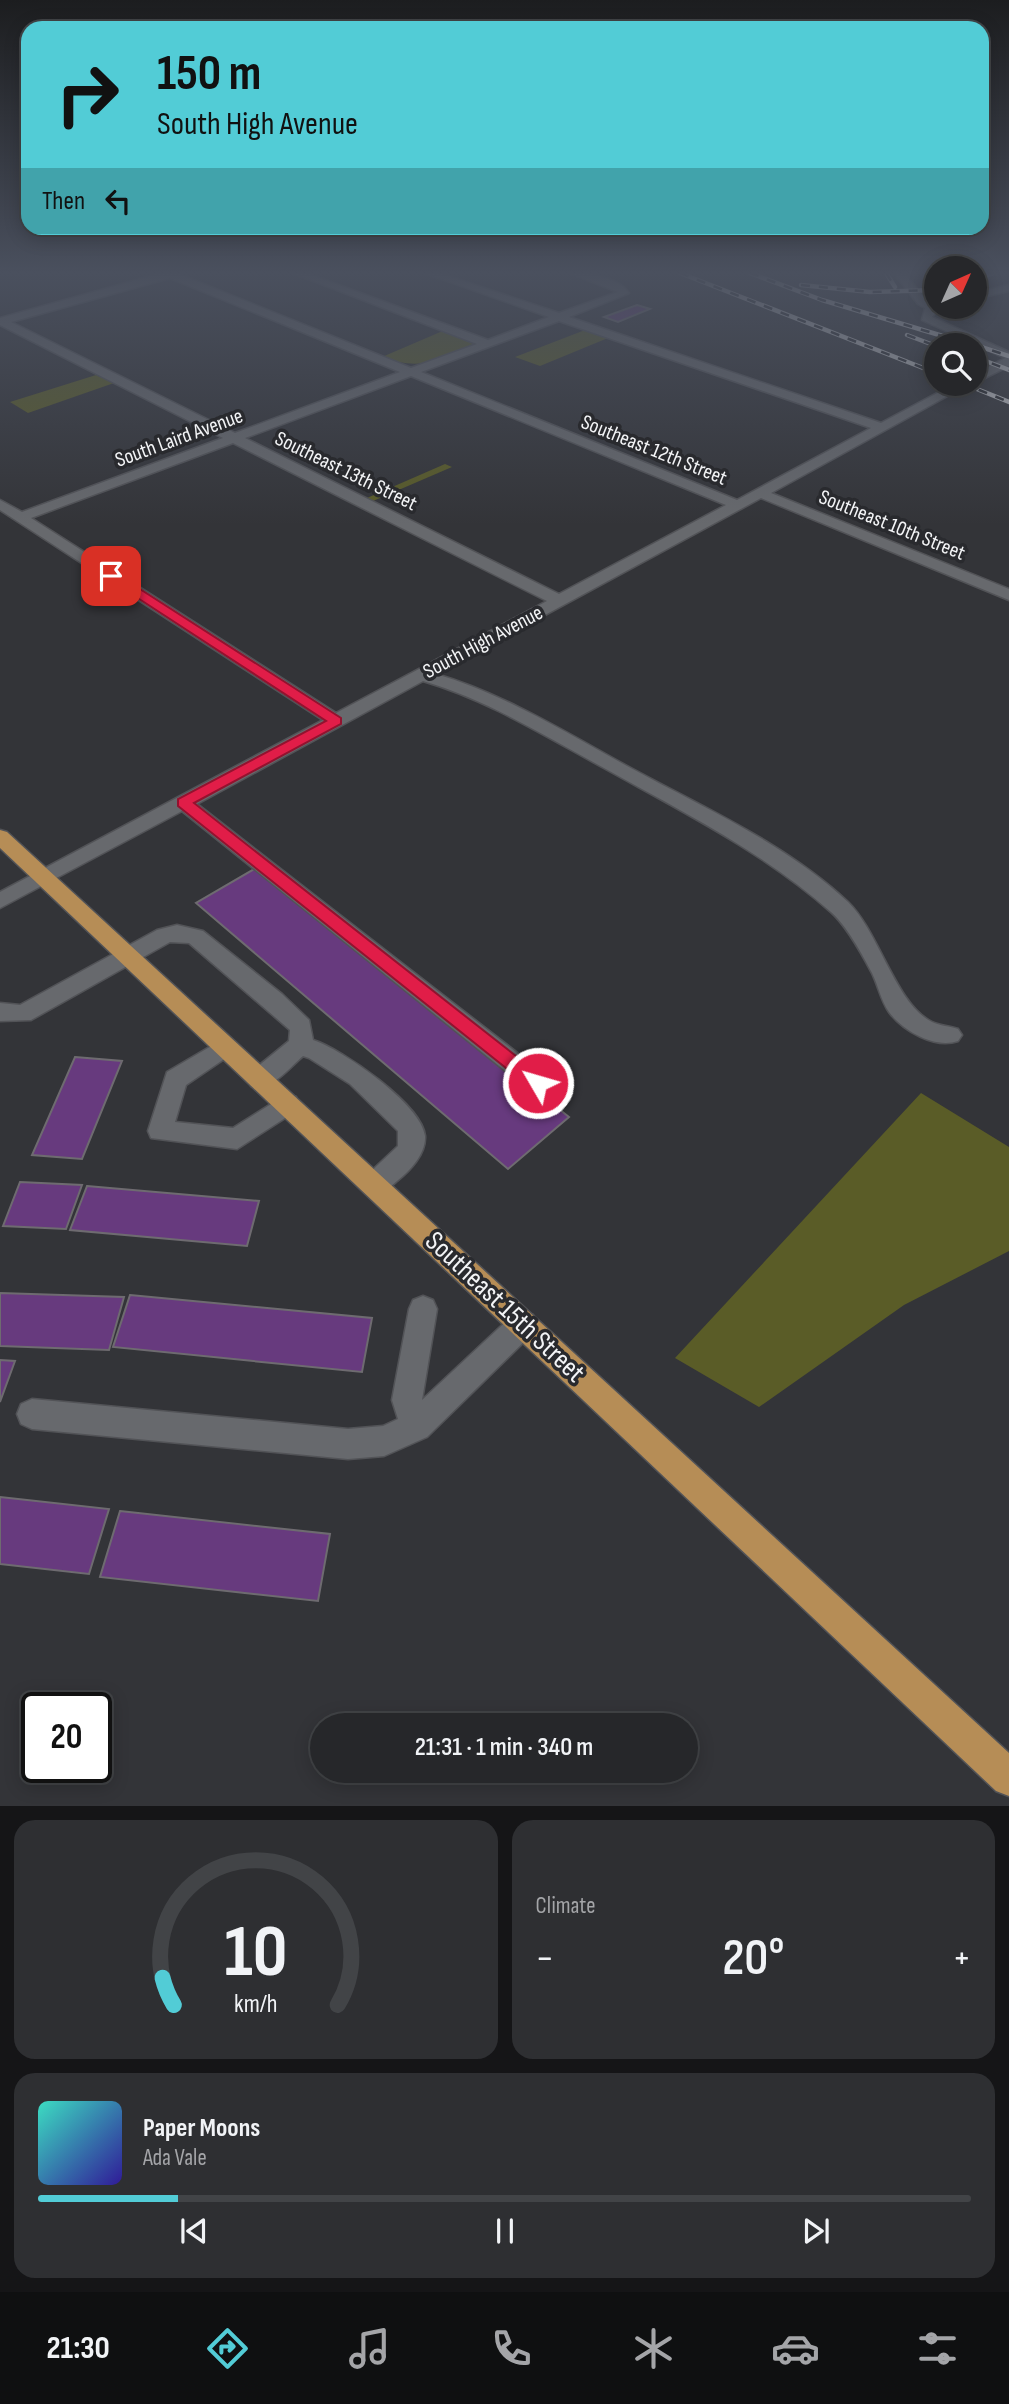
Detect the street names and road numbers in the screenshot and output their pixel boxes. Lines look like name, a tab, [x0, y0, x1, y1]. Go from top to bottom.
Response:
street label: South Laird Avenue	[112, 403, 246, 473]
street label: Southeast 12th Street	[577, 409, 731, 491]
street label: Southeast 13th Street	[271, 426, 421, 516]
street label: Southeast 10th Street	[815, 484, 969, 566]
street label: South High Avenue	[419, 600, 547, 684]
street label: Southeast 15th Street	[418, 1225, 592, 1389]

